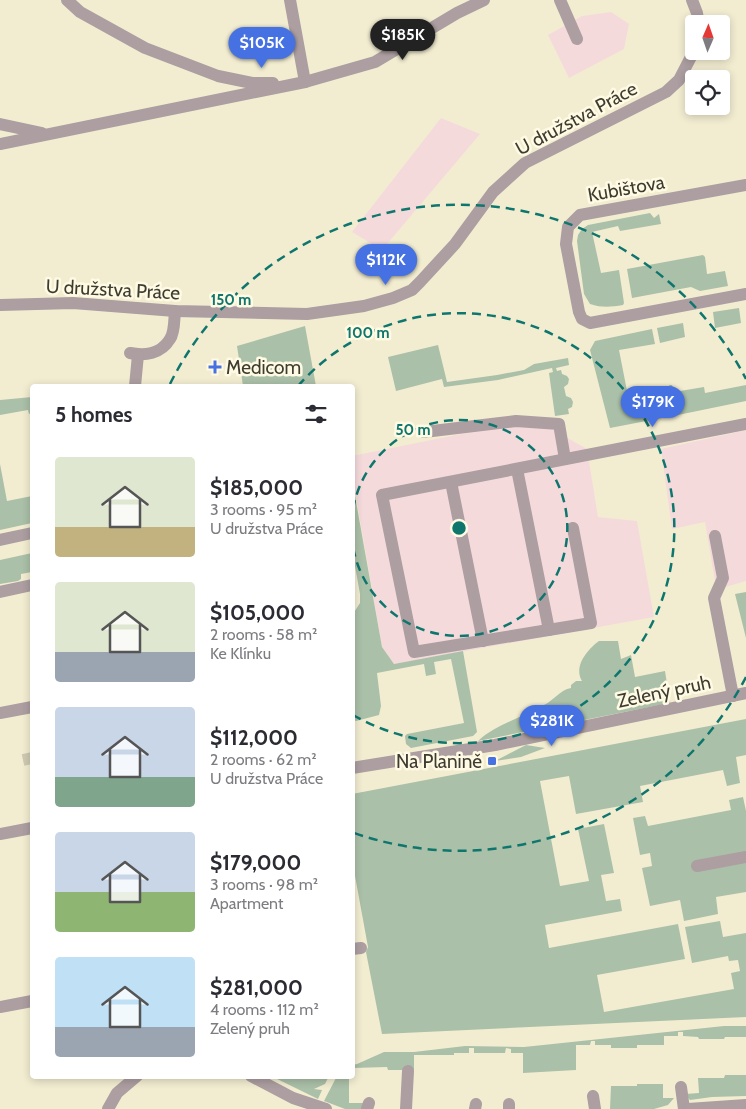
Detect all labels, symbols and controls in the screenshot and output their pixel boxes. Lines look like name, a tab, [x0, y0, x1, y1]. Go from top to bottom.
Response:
north arrow	[685, 15, 730, 60]
map controls	[685, 15, 730, 115]
pin: $185K	[368, 18, 438, 61]
text: $185K	[381, 25, 425, 44]
pin: $105K	[227, 27, 297, 69]
text: $105K	[239, 33, 285, 52]
button: locate	[685, 70, 730, 115]
street label: U družstva Práce	[512, 77, 641, 160]
street label: Kubištova	[586, 170, 666, 207]
pin: $112K	[351, 244, 421, 286]
text: $112K	[366, 250, 406, 269]
street label: U družstva Práce	[45, 275, 181, 305]
text: 150 m	[211, 291, 251, 309]
text: 100 m	[346, 324, 390, 342]
place label: Medicom	[226, 356, 301, 379]
marker: Medicom	[208, 360, 222, 374]
pin: $179K	[618, 386, 688, 428]
text: $179K	[632, 392, 674, 411]
icon: filters	[302, 400, 330, 428]
text: 5 homes	[55, 402, 133, 427]
text: 50 m	[395, 421, 431, 439]
text: $185,000	[210, 475, 303, 500]
icon: home	[95, 477, 155, 537]
text: 3 rooms · 95 m²	[210, 500, 317, 519]
text: U družstva Práce	[210, 519, 323, 538]
centre of rings	[450, 519, 468, 537]
text: $105,000	[210, 600, 305, 625]
icon: home	[95, 602, 155, 662]
text: 2 rooms · 58 m²	[210, 625, 317, 644]
text: Ke Klínku	[210, 644, 271, 663]
street label: Zelený pruh	[615, 670, 713, 713]
pin: $281K	[517, 704, 587, 747]
text: $281K	[530, 711, 574, 730]
text: $112,000	[210, 725, 298, 750]
icon: home	[95, 727, 155, 787]
text: 2 rooms · 62 m²	[210, 750, 317, 769]
place label: Na Planině	[396, 750, 482, 773]
marker: Na Planině	[486, 755, 498, 767]
text: U družstva Práce	[210, 769, 323, 788]
text: $179,000	[210, 850, 301, 875]
icon: home	[95, 852, 155, 912]
text: 3 rooms · 98 m²	[210, 875, 318, 894]
text: Apartment	[210, 894, 283, 913]
text: $281,000	[210, 975, 303, 1000]
icon: home	[95, 977, 155, 1037]
text: 4 rooms · 112 m²	[210, 1000, 319, 1019]
text: Zelený pruh	[210, 1019, 290, 1038]

